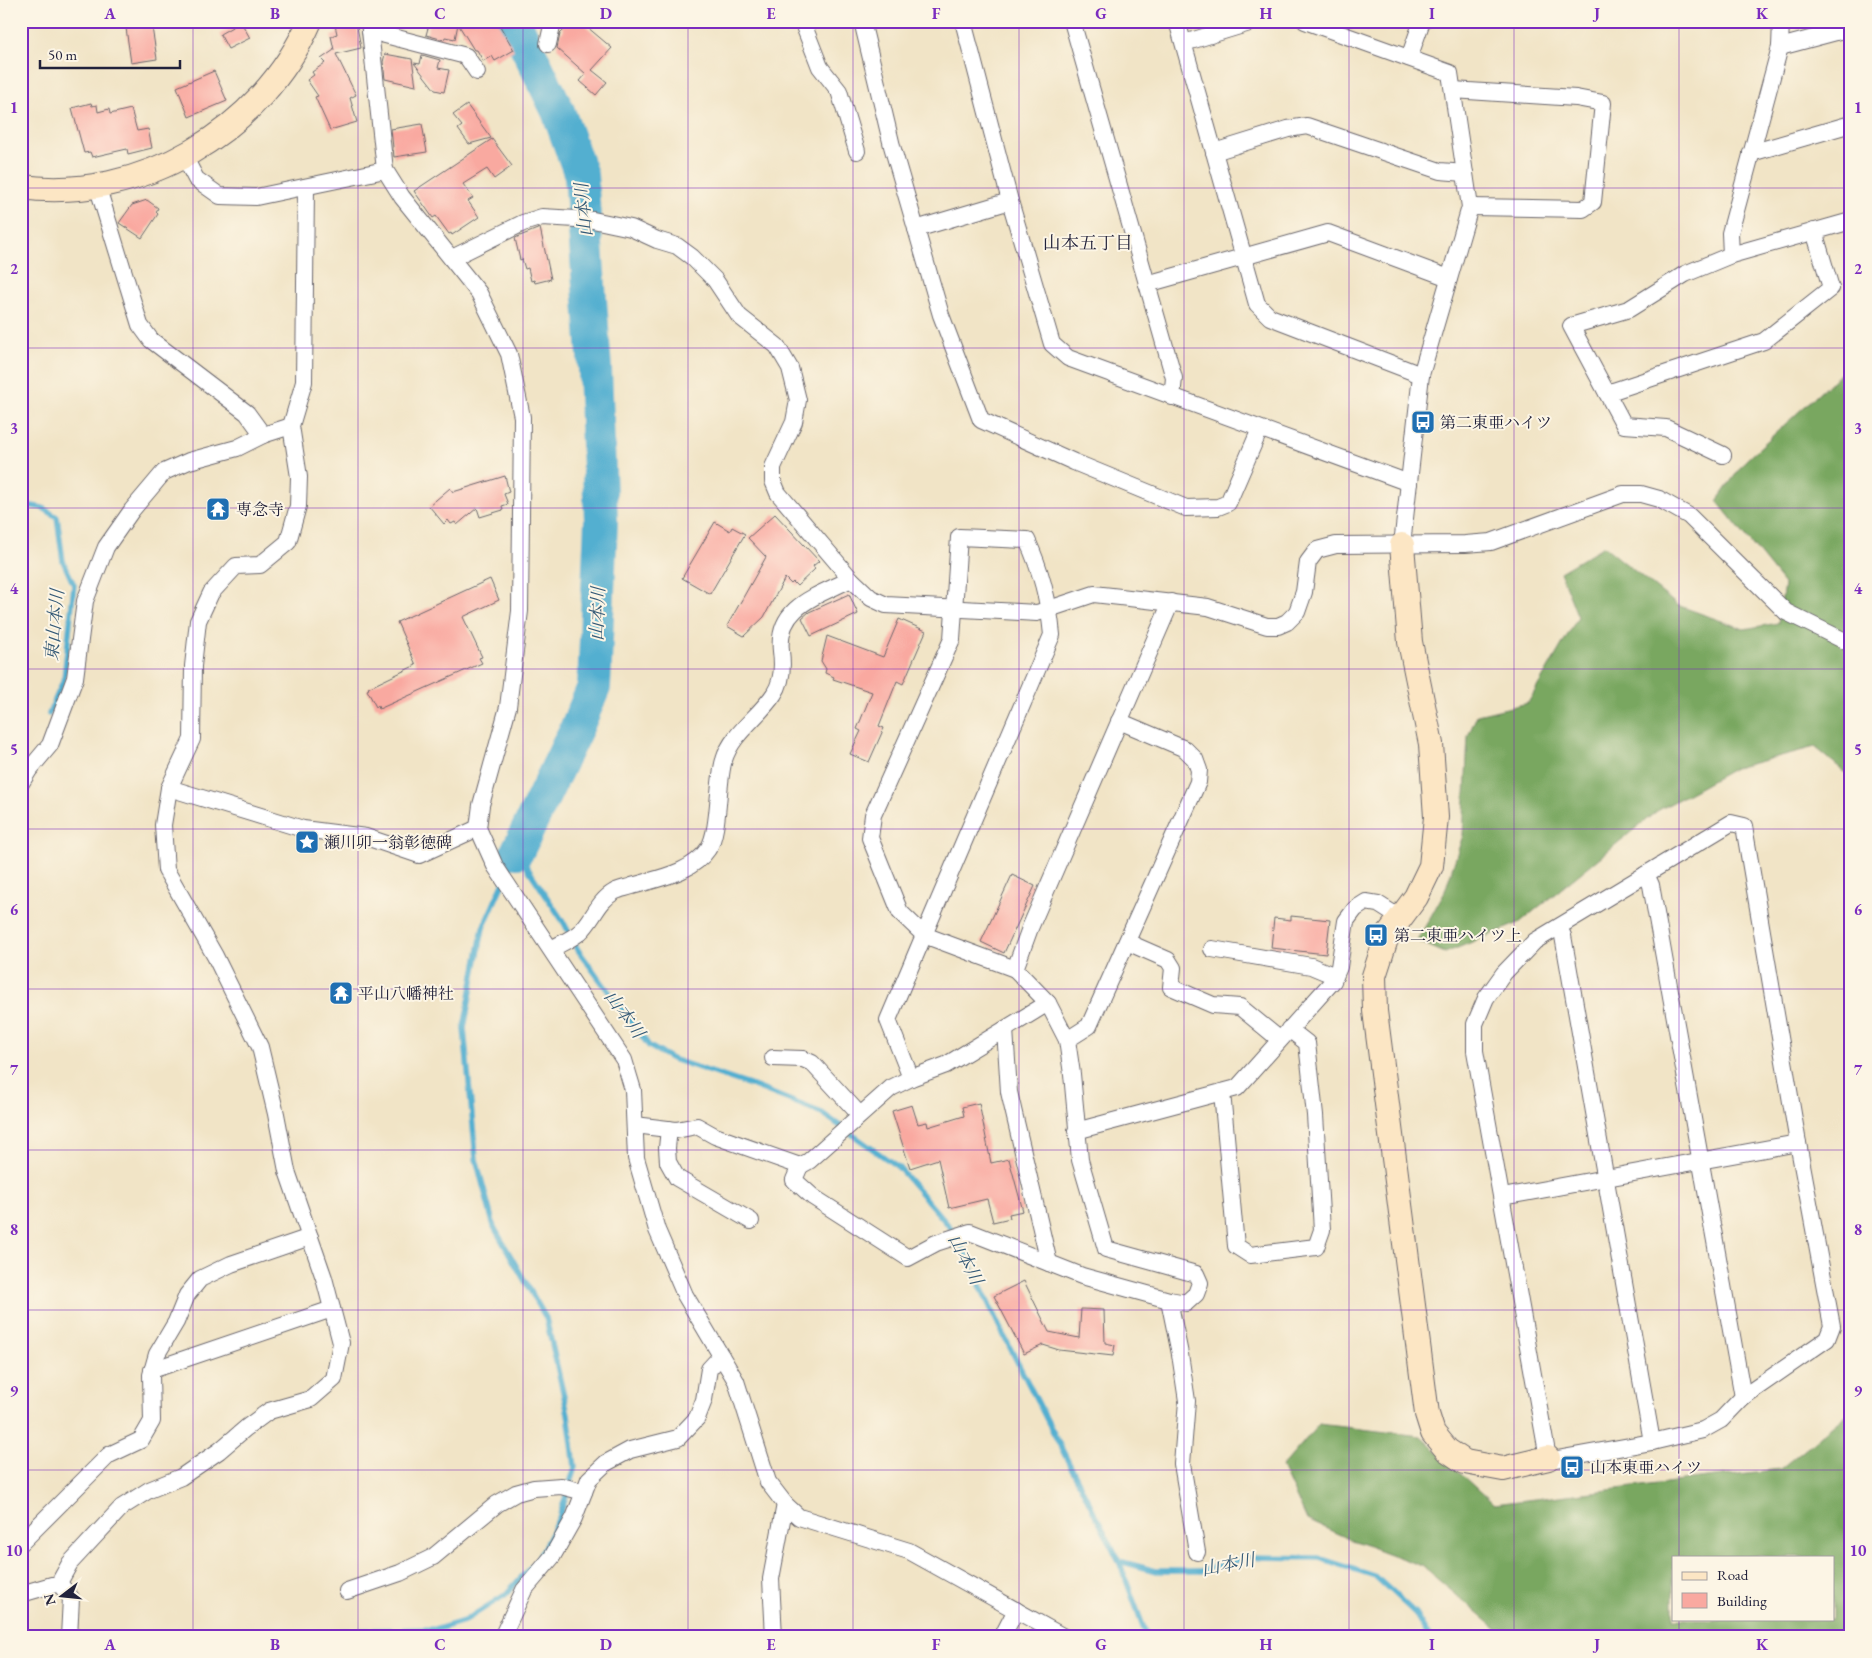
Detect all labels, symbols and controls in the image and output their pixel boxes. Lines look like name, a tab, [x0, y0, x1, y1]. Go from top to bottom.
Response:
text: A	[103, 3, 116, 24]
text: B	[270, 3, 280, 24]
text: C	[434, 3, 446, 24]
text: D	[600, 3, 612, 24]
text: E	[766, 3, 776, 24]
text: F	[932, 3, 941, 24]
text: G	[1095, 3, 1107, 24]
text: H	[1260, 3, 1273, 24]
text: I	[1429, 3, 1435, 24]
text: J	[1592, 3, 1600, 24]
text: K	[1756, 3, 1769, 24]
scale bar	[40, 38, 180, 70]
text: 50 m	[48, 45, 77, 64]
text: 1	[10, 97, 18, 118]
text: 1	[1854, 97, 1862, 118]
water label: 山本川	[569, 180, 597, 238]
district label: 山本五丁目	[1043, 231, 1133, 254]
text: 2	[10, 258, 19, 279]
text: 2	[1854, 258, 1863, 279]
bus stop icon: 第二東亜ハイツ	[1410, 409, 1436, 435]
place label: 第二東亜ハイツ	[1440, 412, 1552, 433]
text: 3	[10, 418, 18, 439]
text: 3	[1854, 418, 1862, 439]
temple icon: 専念寺	[205, 496, 231, 522]
place label: 専念寺	[236, 499, 284, 520]
text: 4	[10, 578, 19, 599]
text: 4	[1854, 578, 1863, 599]
water label: 山本川	[585, 585, 610, 641]
water label: 東山本川	[39, 586, 69, 662]
text: 5	[10, 739, 18, 760]
text: 5	[1854, 739, 1862, 760]
place icon: 瀬川卯一翁彰徳碑	[294, 829, 320, 855]
place label: 瀬川卯一翁彰徳碑	[324, 832, 452, 853]
text: 6	[10, 899, 19, 920]
text: 6	[1854, 899, 1863, 920]
bus stop icon: 第二東亜ハイツ上	[1363, 922, 1389, 948]
place label: 第二東亜ハイツ上	[1394, 925, 1522, 946]
temple icon: 平山八幡神社	[328, 980, 354, 1006]
place label: 平山八幡神社	[358, 983, 454, 1004]
water label: 山本川	[600, 985, 651, 1044]
text: 7	[10, 1059, 19, 1080]
text: 7	[1854, 1059, 1863, 1080]
text: 8	[10, 1219, 18, 1240]
text: 8	[1854, 1219, 1862, 1240]
water label: 山本川	[943, 1230, 989, 1290]
text: 9	[10, 1380, 19, 1401]
text: 9	[1854, 1380, 1863, 1401]
bus stop icon: 山本東亜ハイツ	[1559, 1454, 1585, 1480]
place label: 山本東亜ハイツ	[1590, 1457, 1702, 1478]
text: 10	[6, 1540, 23, 1561]
text: 10	[1850, 1540, 1867, 1561]
water label: 山本川	[1199, 1547, 1259, 1580]
legend	[1672, 1556, 1834, 1620]
text: Road	[1717, 1565, 1749, 1584]
north arrow	[38, 1570, 88, 1620]
text: N	[39, 1591, 60, 1608]
text: Building	[1717, 1591, 1767, 1610]
text: A	[103, 1634, 116, 1655]
text: B	[270, 1634, 280, 1655]
text: C	[434, 1634, 446, 1655]
text: D	[600, 1634, 612, 1655]
text: E	[766, 1634, 776, 1655]
text: F	[932, 1634, 941, 1655]
text: G	[1095, 1634, 1107, 1655]
text: H	[1260, 1634, 1273, 1655]
text: I	[1429, 1634, 1435, 1655]
text: J	[1592, 1634, 1600, 1655]
text: K	[1756, 1634, 1769, 1655]

